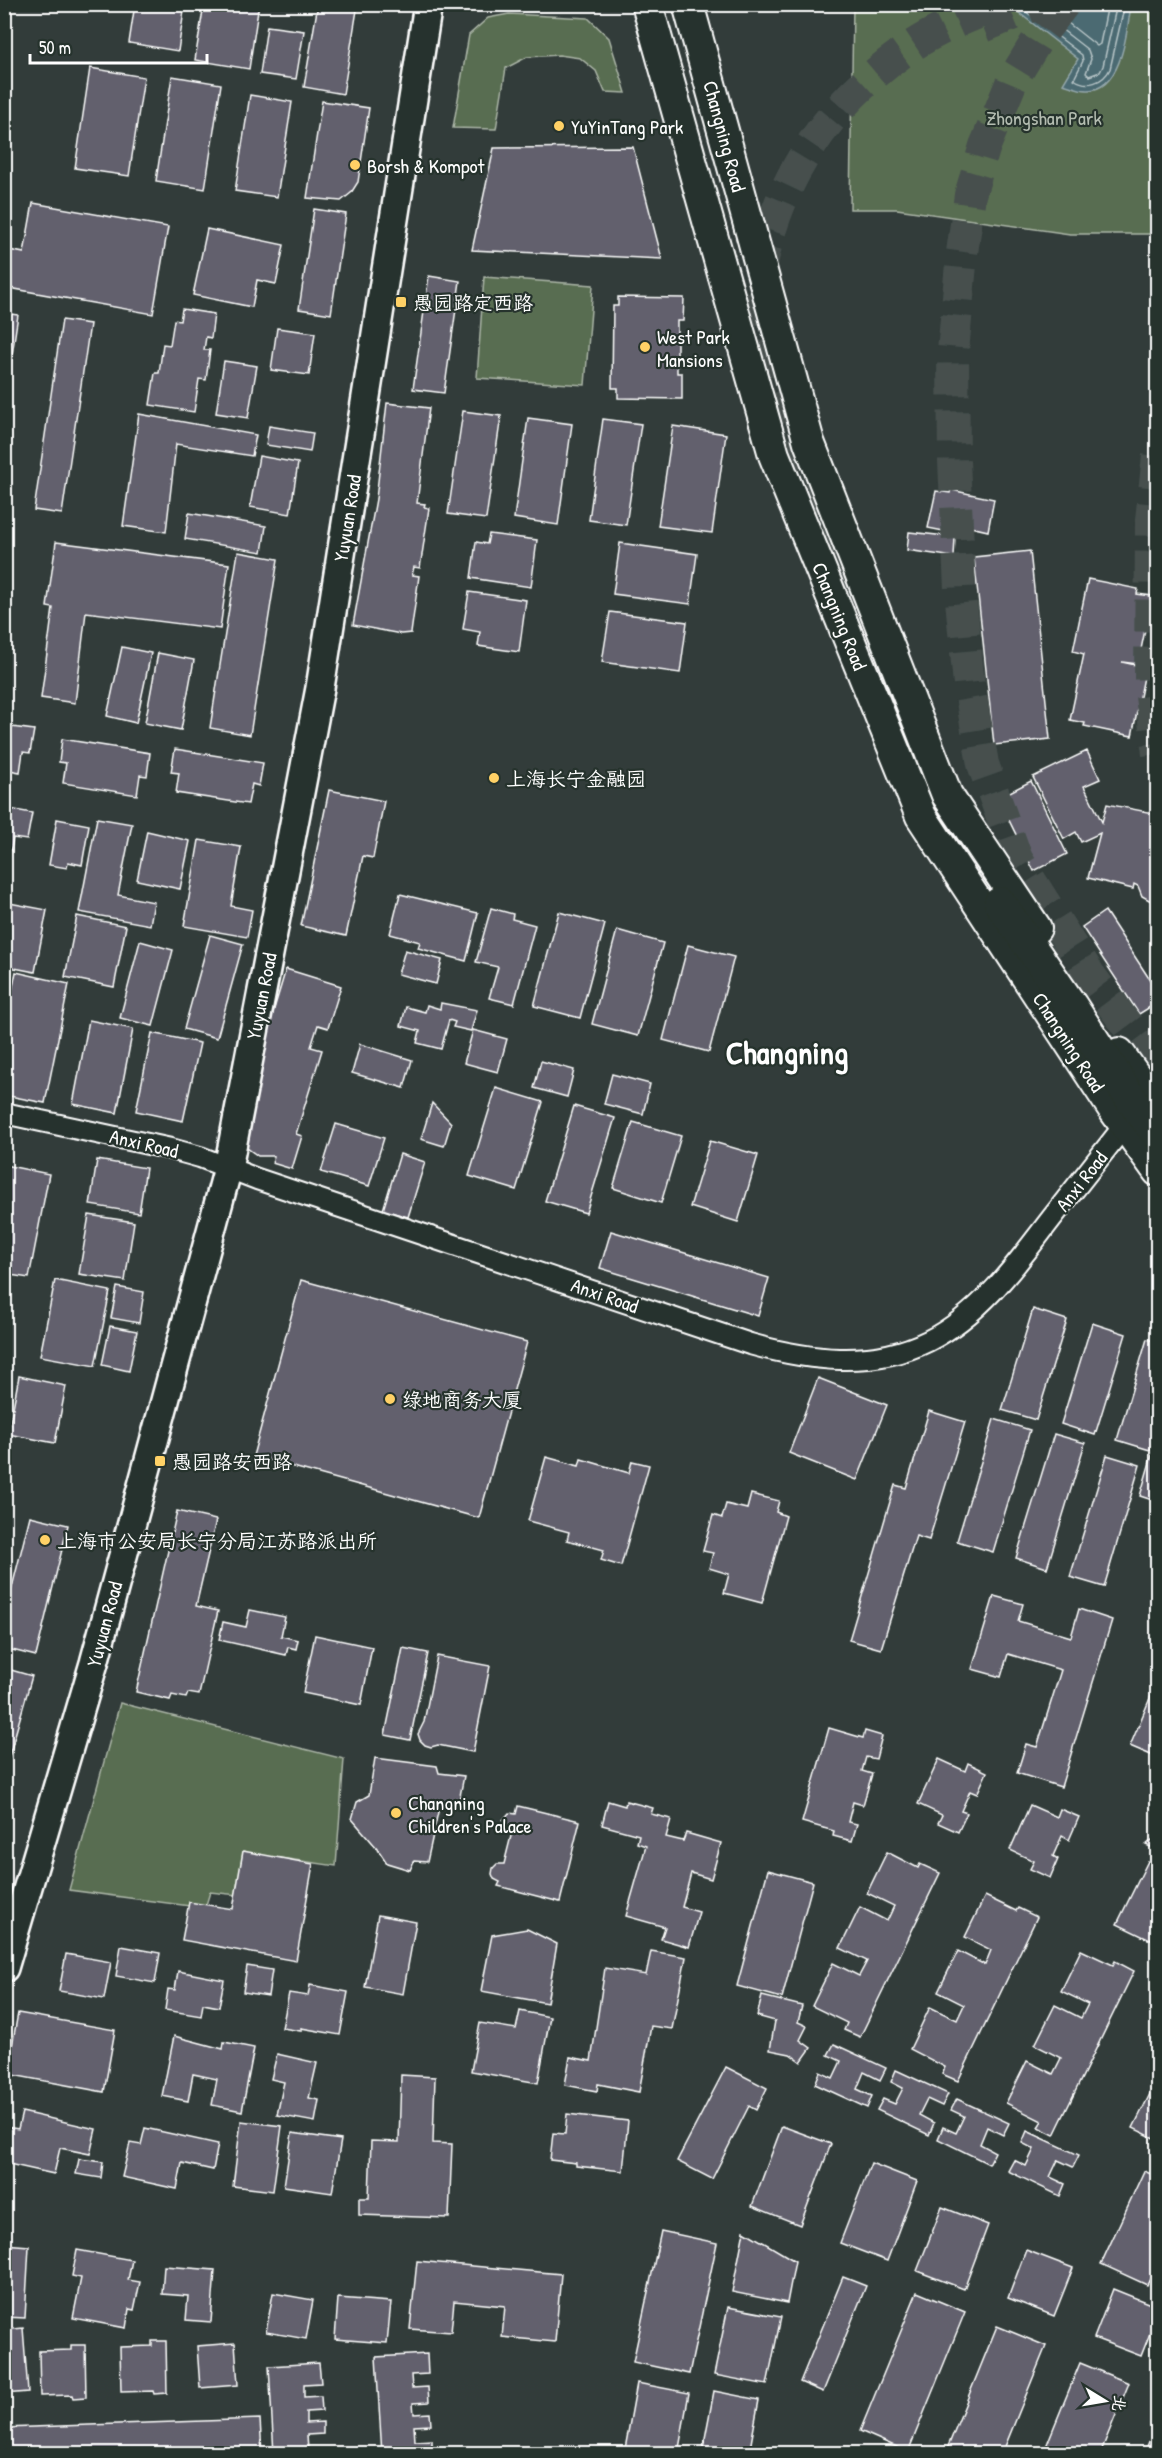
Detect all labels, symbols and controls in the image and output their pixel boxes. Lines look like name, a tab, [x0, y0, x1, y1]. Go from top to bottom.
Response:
scale bar	[30, 27, 207, 65]
text: 50 m	[39, 35, 71, 60]
street label: Changning Road	[697, 77, 753, 195]
park label: Zhongshan Park	[986, 104, 1102, 131]
place label: YuYinTang Park	[571, 113, 683, 140]
marker: YuYinTang Park	[552, 119, 566, 133]
place label: Borsh & Kompot	[367, 152, 486, 179]
marker: Borsh & Kompot	[348, 158, 362, 172]
place label: 愚园路定西路	[413, 289, 534, 316]
marker: 愚园路定西路	[394, 295, 408, 309]
place label: West Park Mansions	[657, 323, 730, 373]
marker: West Park Mansions	[638, 340, 652, 354]
street label: Yuyuan Road	[327, 472, 367, 563]
street label: Changning Road	[806, 558, 874, 674]
place label: 上海长宁金融园	[506, 765, 646, 792]
marker: 上海长宁金融园	[487, 771, 501, 785]
street label: Yuyuan Road	[239, 950, 283, 1042]
street label: Changning Road	[1027, 987, 1111, 1097]
district label: Changning	[726, 1031, 848, 1075]
street label: Anxi Road	[107, 1122, 181, 1164]
street label: Anxi Road	[1049, 1145, 1113, 1217]
street label: Anxi Road	[568, 1271, 642, 1319]
place label: 绿地商务大厦	[402, 1386, 522, 1413]
marker: 绿地商务大厦	[383, 1392, 397, 1406]
place label: 愚园路安西路	[172, 1448, 293, 1475]
marker: 愚园路安西路	[153, 1454, 167, 1468]
place label: 上海市公安局长宁分局江苏路派出所	[57, 1527, 377, 1554]
marker: 上海市公安局长宁分局江苏路派出所	[38, 1533, 52, 1547]
street label: Yuyuan Road	[80, 1578, 128, 1670]
place label: Changning Children's Palace	[408, 1789, 532, 1839]
marker: Changning Children's Palace	[389, 1806, 403, 1820]
north arrow	[1075, 2371, 1135, 2431]
text: 北	[1107, 2394, 1132, 2414]

